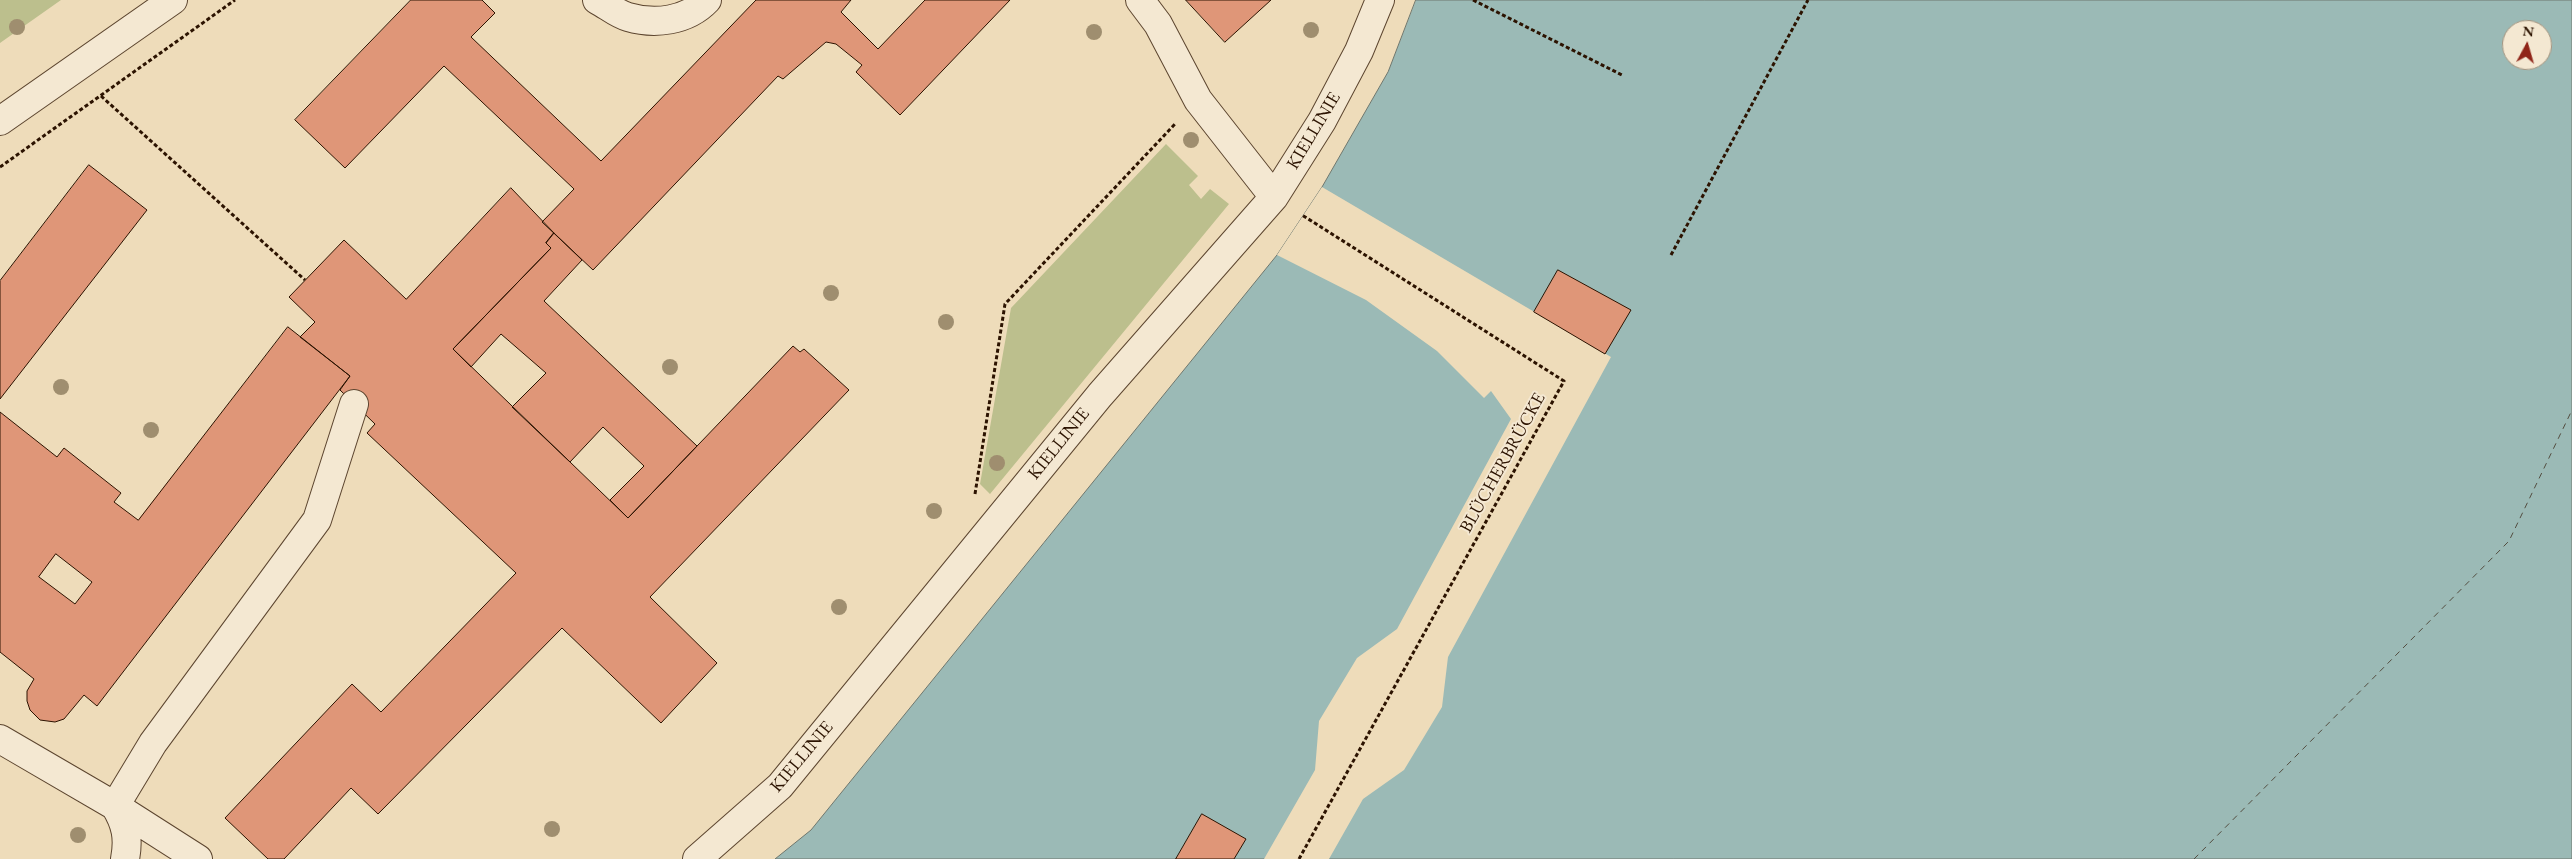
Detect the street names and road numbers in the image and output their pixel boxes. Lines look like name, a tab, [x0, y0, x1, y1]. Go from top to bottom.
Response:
street label: KIELLINIE	[1283, 88, 1345, 174]
street label: BLÜCHERBRÜCKE	[1456, 389, 1550, 537]
street label: KIELLINIE	[1023, 404, 1095, 484]
street label: KIELLINIE	[766, 717, 838, 797]

